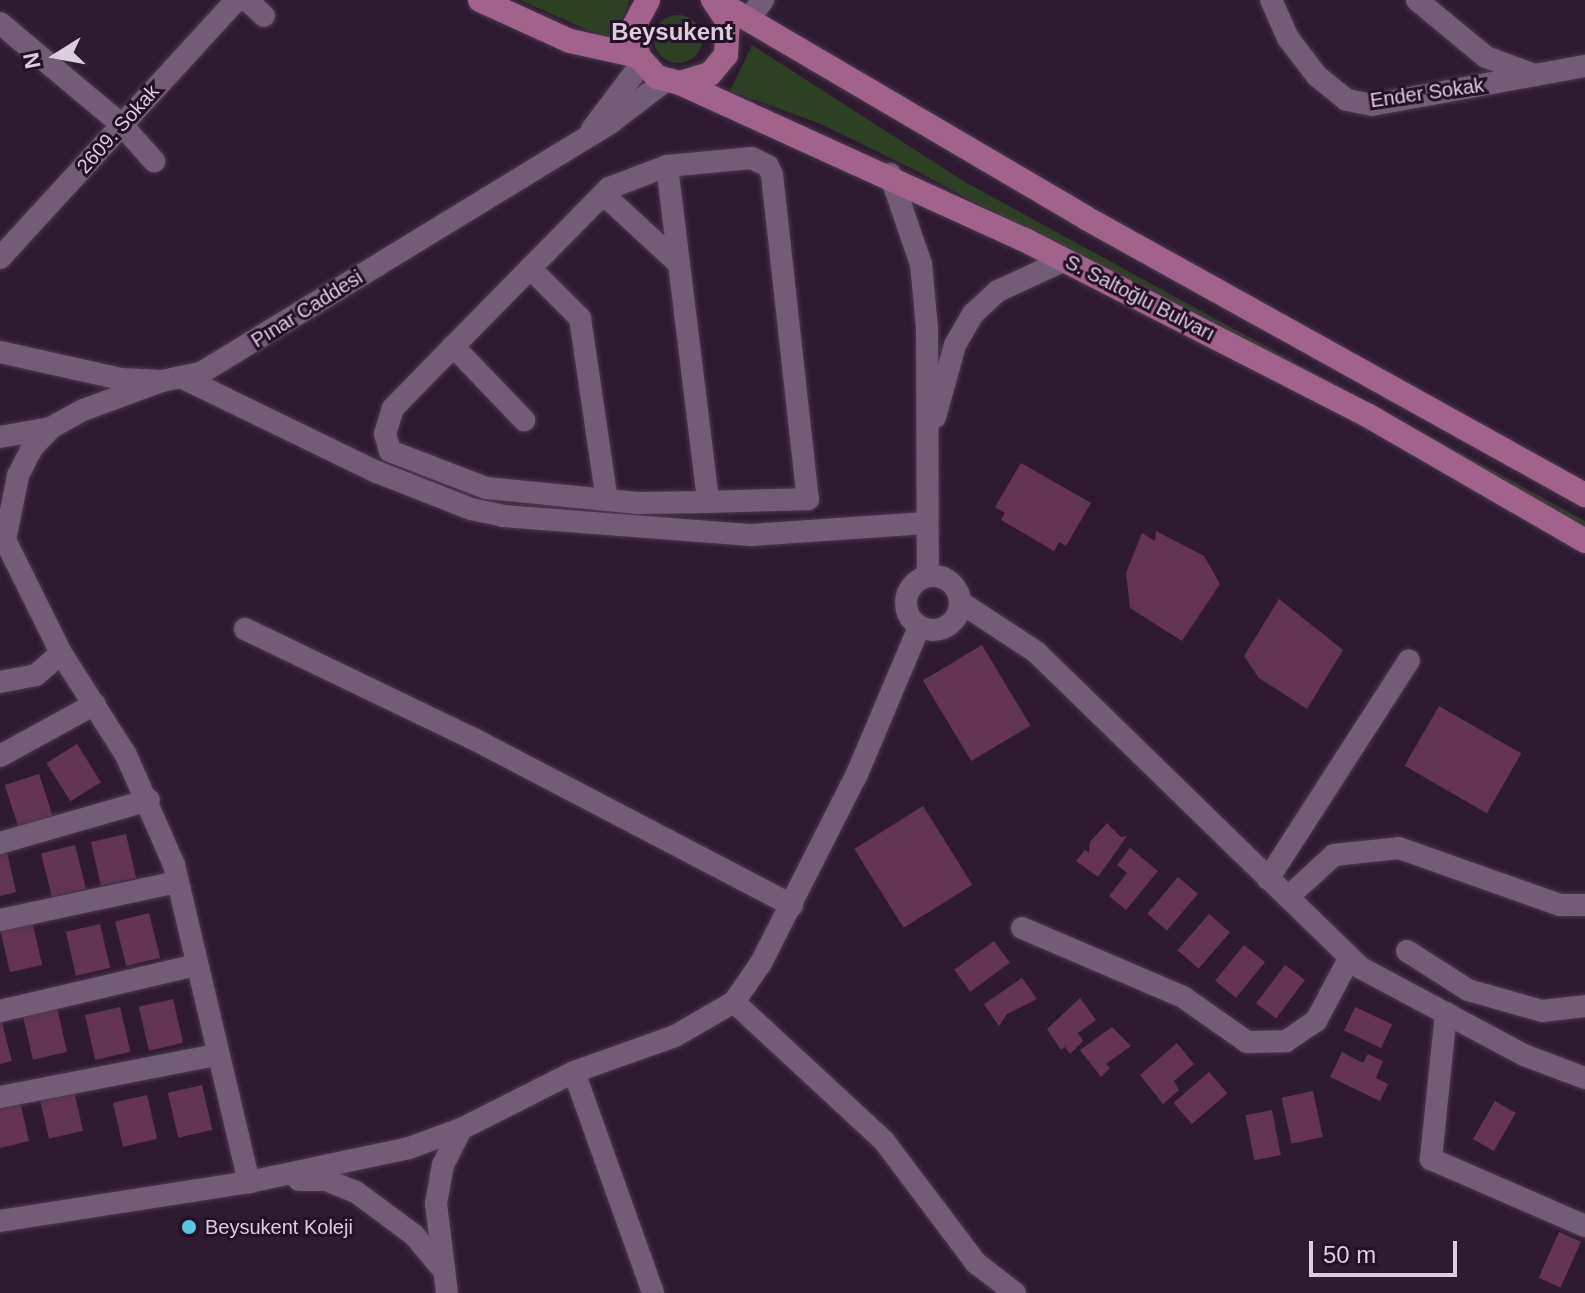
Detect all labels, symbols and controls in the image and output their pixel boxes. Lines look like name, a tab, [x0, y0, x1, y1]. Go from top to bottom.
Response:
north arrow	[16, 16, 96, 96]
district label: Beysukent	[611, 18, 733, 46]
text: N	[18, 50, 46, 71]
street label: Ender Sokak	[1369, 73, 1485, 113]
street label: 2609. Sokak	[72, 80, 164, 178]
street label: S. Saltoğlu Bulvarı	[1061, 250, 1219, 346]
street label: Pınar Caddesi	[247, 265, 367, 353]
place label: Beysukent Koleji	[205, 1215, 353, 1239]
marker: Beysukent Koleji	[180, 1218, 198, 1236]
scale bar	[1313, 1225, 1461, 1275]
text: 50 m	[1323, 1241, 1376, 1268]

